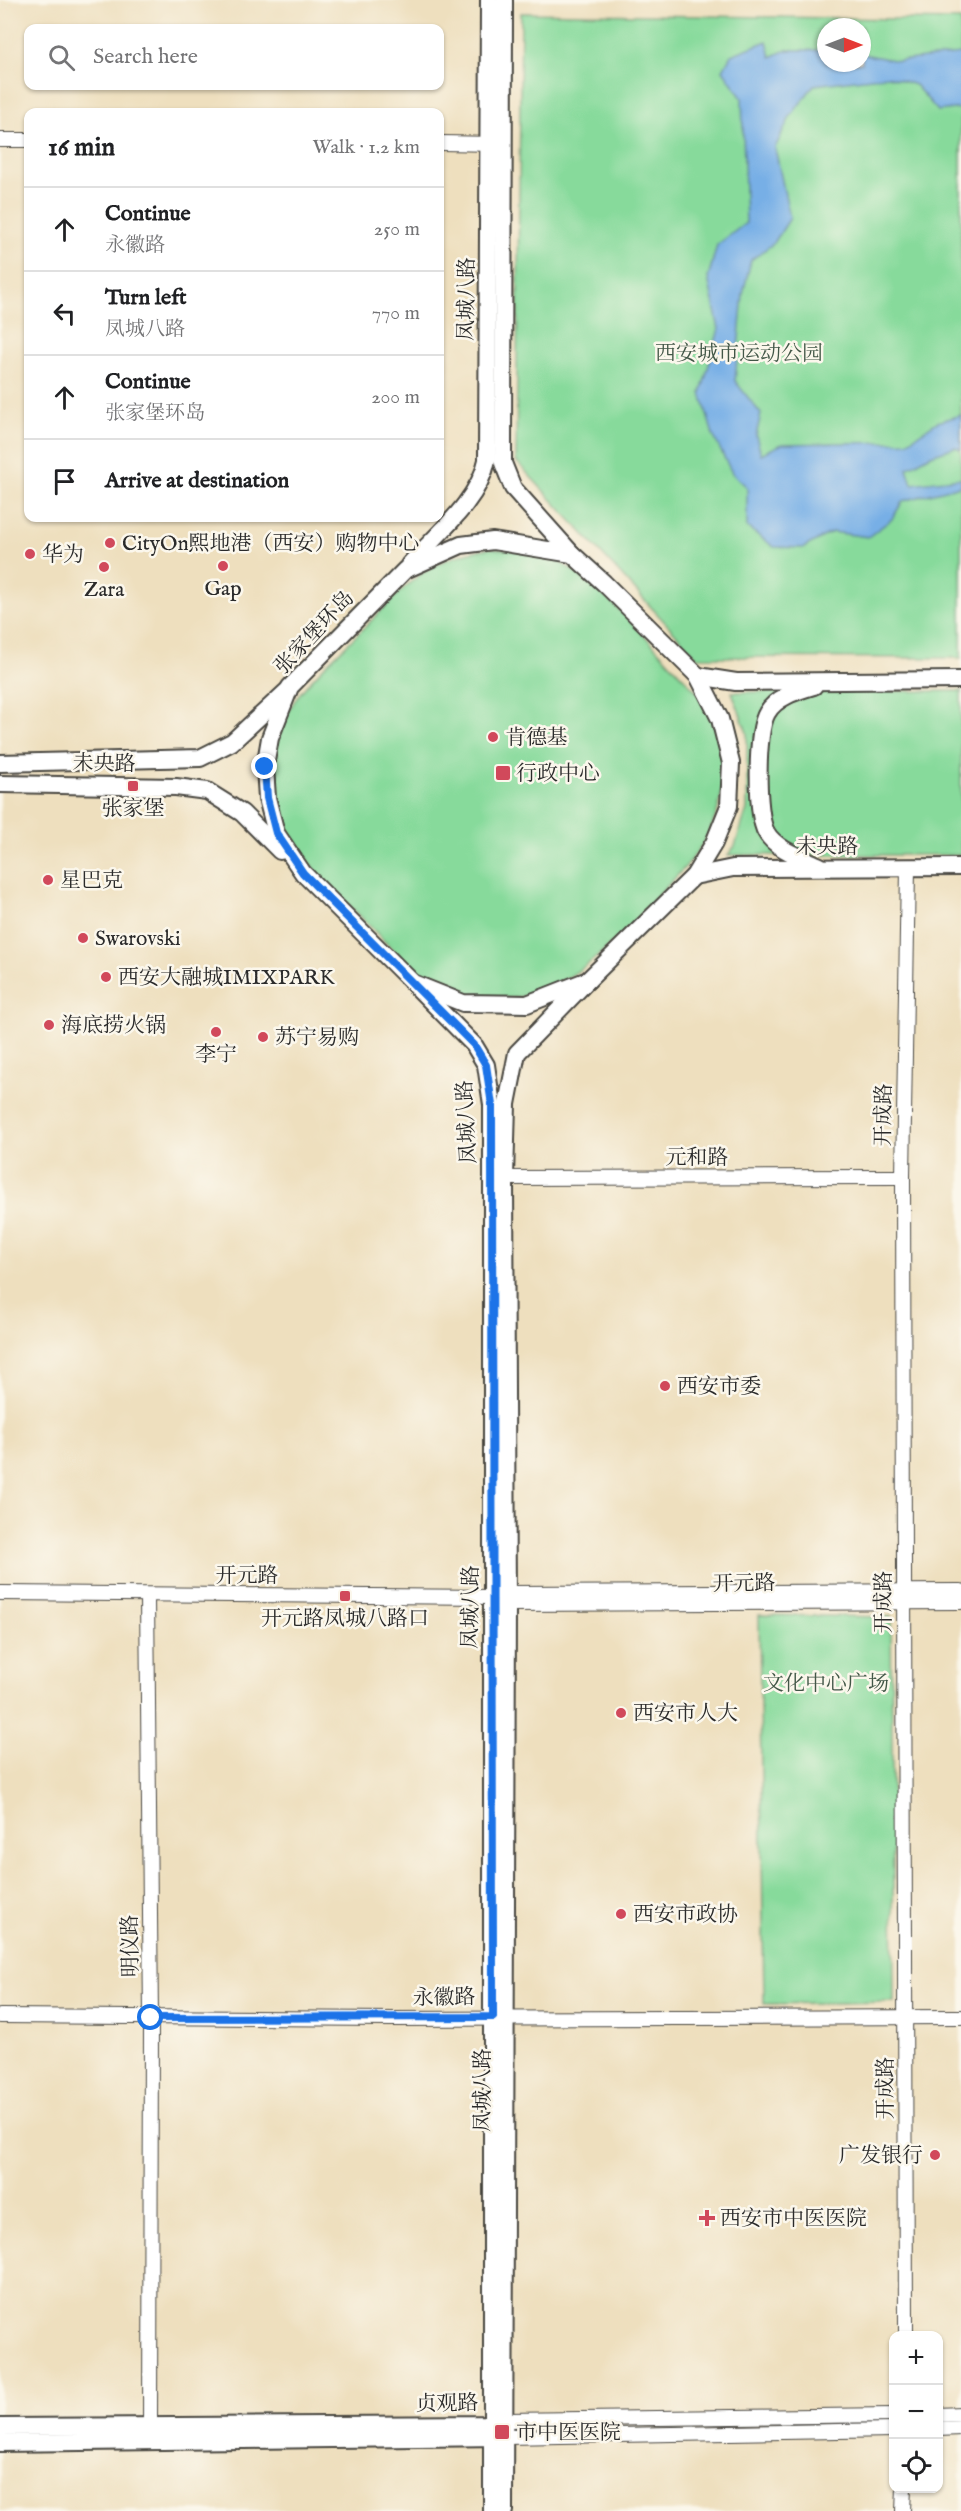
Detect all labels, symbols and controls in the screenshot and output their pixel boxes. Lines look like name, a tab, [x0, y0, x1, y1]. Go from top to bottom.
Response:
north arrow	[817, 18, 871, 72]
search box	[24, 24, 444, 90]
icon: search	[45, 41, 78, 74]
text: Search here	[93, 43, 198, 71]
text: 16 min	[48, 131, 115, 164]
text: Walk · 1.2 km	[313, 135, 420, 160]
text: Continue	[105, 200, 191, 228]
icon: ahead	[48, 213, 81, 246]
text: 250 m	[374, 217, 420, 242]
text: 永徽路	[105, 233, 165, 258]
street label: 凤城八路	[453, 257, 482, 341]
text: Turn left	[105, 284, 187, 312]
icon: left	[48, 297, 81, 330]
text: 770 m	[372, 301, 420, 326]
text: 凤城八路	[105, 317, 185, 342]
park label: 西安城市运动公园	[655, 341, 823, 368]
text: Continue	[105, 368, 191, 396]
icon: ahead	[48, 381, 81, 414]
text: 200 m	[371, 385, 420, 410]
text: 张家堡环岛	[105, 401, 205, 426]
icon: arrive	[48, 465, 81, 498]
text: Arrive at destination	[105, 467, 289, 495]
place label: CityOn熙地港（西安）购物中心	[122, 531, 420, 558]
marker: CityOn熙地港（西安）购物中心	[103, 536, 117, 550]
place label: 华为	[42, 542, 84, 569]
marker: 华为	[23, 547, 37, 561]
marker: Gap	[216, 559, 230, 573]
marker: Zara	[97, 560, 111, 574]
place label: Gap	[204, 576, 242, 603]
place label: Zara	[84, 577, 125, 604]
street label: 张家堡环岛	[269, 585, 361, 681]
place label: 肯德基	[505, 725, 568, 752]
marker: 肯德基	[486, 730, 500, 744]
street label: 未央路	[72, 750, 136, 779]
route end	[251, 753, 277, 779]
place label: 行政中心	[516, 761, 600, 788]
marker: 行政中心	[494, 764, 512, 782]
marker: 张家堡	[126, 779, 140, 793]
place label: 张家堡	[102, 796, 165, 823]
street label: 未央路	[796, 834, 859, 861]
place label: 星巴克	[60, 868, 123, 895]
marker: 星巴克	[41, 873, 55, 887]
place label: Swarovski	[95, 926, 181, 953]
marker: Swarovski	[76, 931, 90, 945]
place label: 西安大融城IMIXPARK	[118, 965, 335, 992]
marker: 西安大融城IMIXPARK	[99, 970, 113, 984]
place label: 海底捞火锅	[61, 1013, 166, 1040]
marker: 海底捞火锅	[42, 1018, 56, 1032]
marker: 李宁	[209, 1025, 223, 1039]
place label: 苏宁易购	[275, 1025, 359, 1052]
marker: 苏宁易购	[256, 1030, 270, 1044]
place label: 李宁	[195, 1042, 237, 1069]
street label: 凤城八路	[452, 1079, 483, 1165]
street label: 开成路	[870, 1083, 899, 1147]
street label: 元和路	[666, 1145, 729, 1172]
place label: 西安市委	[677, 1374, 761, 1401]
marker: 西安市委	[658, 1379, 672, 1393]
street label: 开元路	[216, 1563, 279, 1590]
street label: 凤城八路	[457, 1565, 486, 1649]
street label: 开元路	[712, 1570, 776, 1599]
street label: 开成路	[871, 1571, 898, 1634]
marker: 开元路凤城八路口	[338, 1589, 352, 1603]
place label: 开元路凤城八路口	[261, 1606, 429, 1633]
park label: 文化中心广场	[763, 1671, 889, 1698]
place label: 西安市人大	[633, 1701, 738, 1728]
marker: 西安市人大	[614, 1706, 628, 1720]
place label: 西安市政协	[633, 1902, 738, 1929]
marker: 西安市政协	[614, 1907, 628, 1921]
street label: 明仪路	[117, 1914, 146, 1978]
street label: 永徽路	[412, 1984, 476, 2013]
route start	[137, 2004, 163, 2030]
street label: 凤城八路	[470, 2048, 497, 2132]
street label: 开成路	[873, 2057, 900, 2120]
place label: 广发银行	[839, 2143, 923, 2170]
marker: 广发银行	[928, 2148, 942, 2162]
place label: 西安市中医医院	[720, 2206, 867, 2233]
marker: 西安市中医医院	[698, 2209, 716, 2227]
map controls	[889, 2331, 943, 2493]
button: +	[889, 2331, 943, 2385]
button: −	[889, 2385, 943, 2439]
street label: 贞观路	[415, 2390, 479, 2419]
place label: 市中医医院	[516, 2420, 621, 2447]
marker: 市中医医院	[493, 2423, 511, 2441]
button: locate	[889, 2439, 943, 2493]

